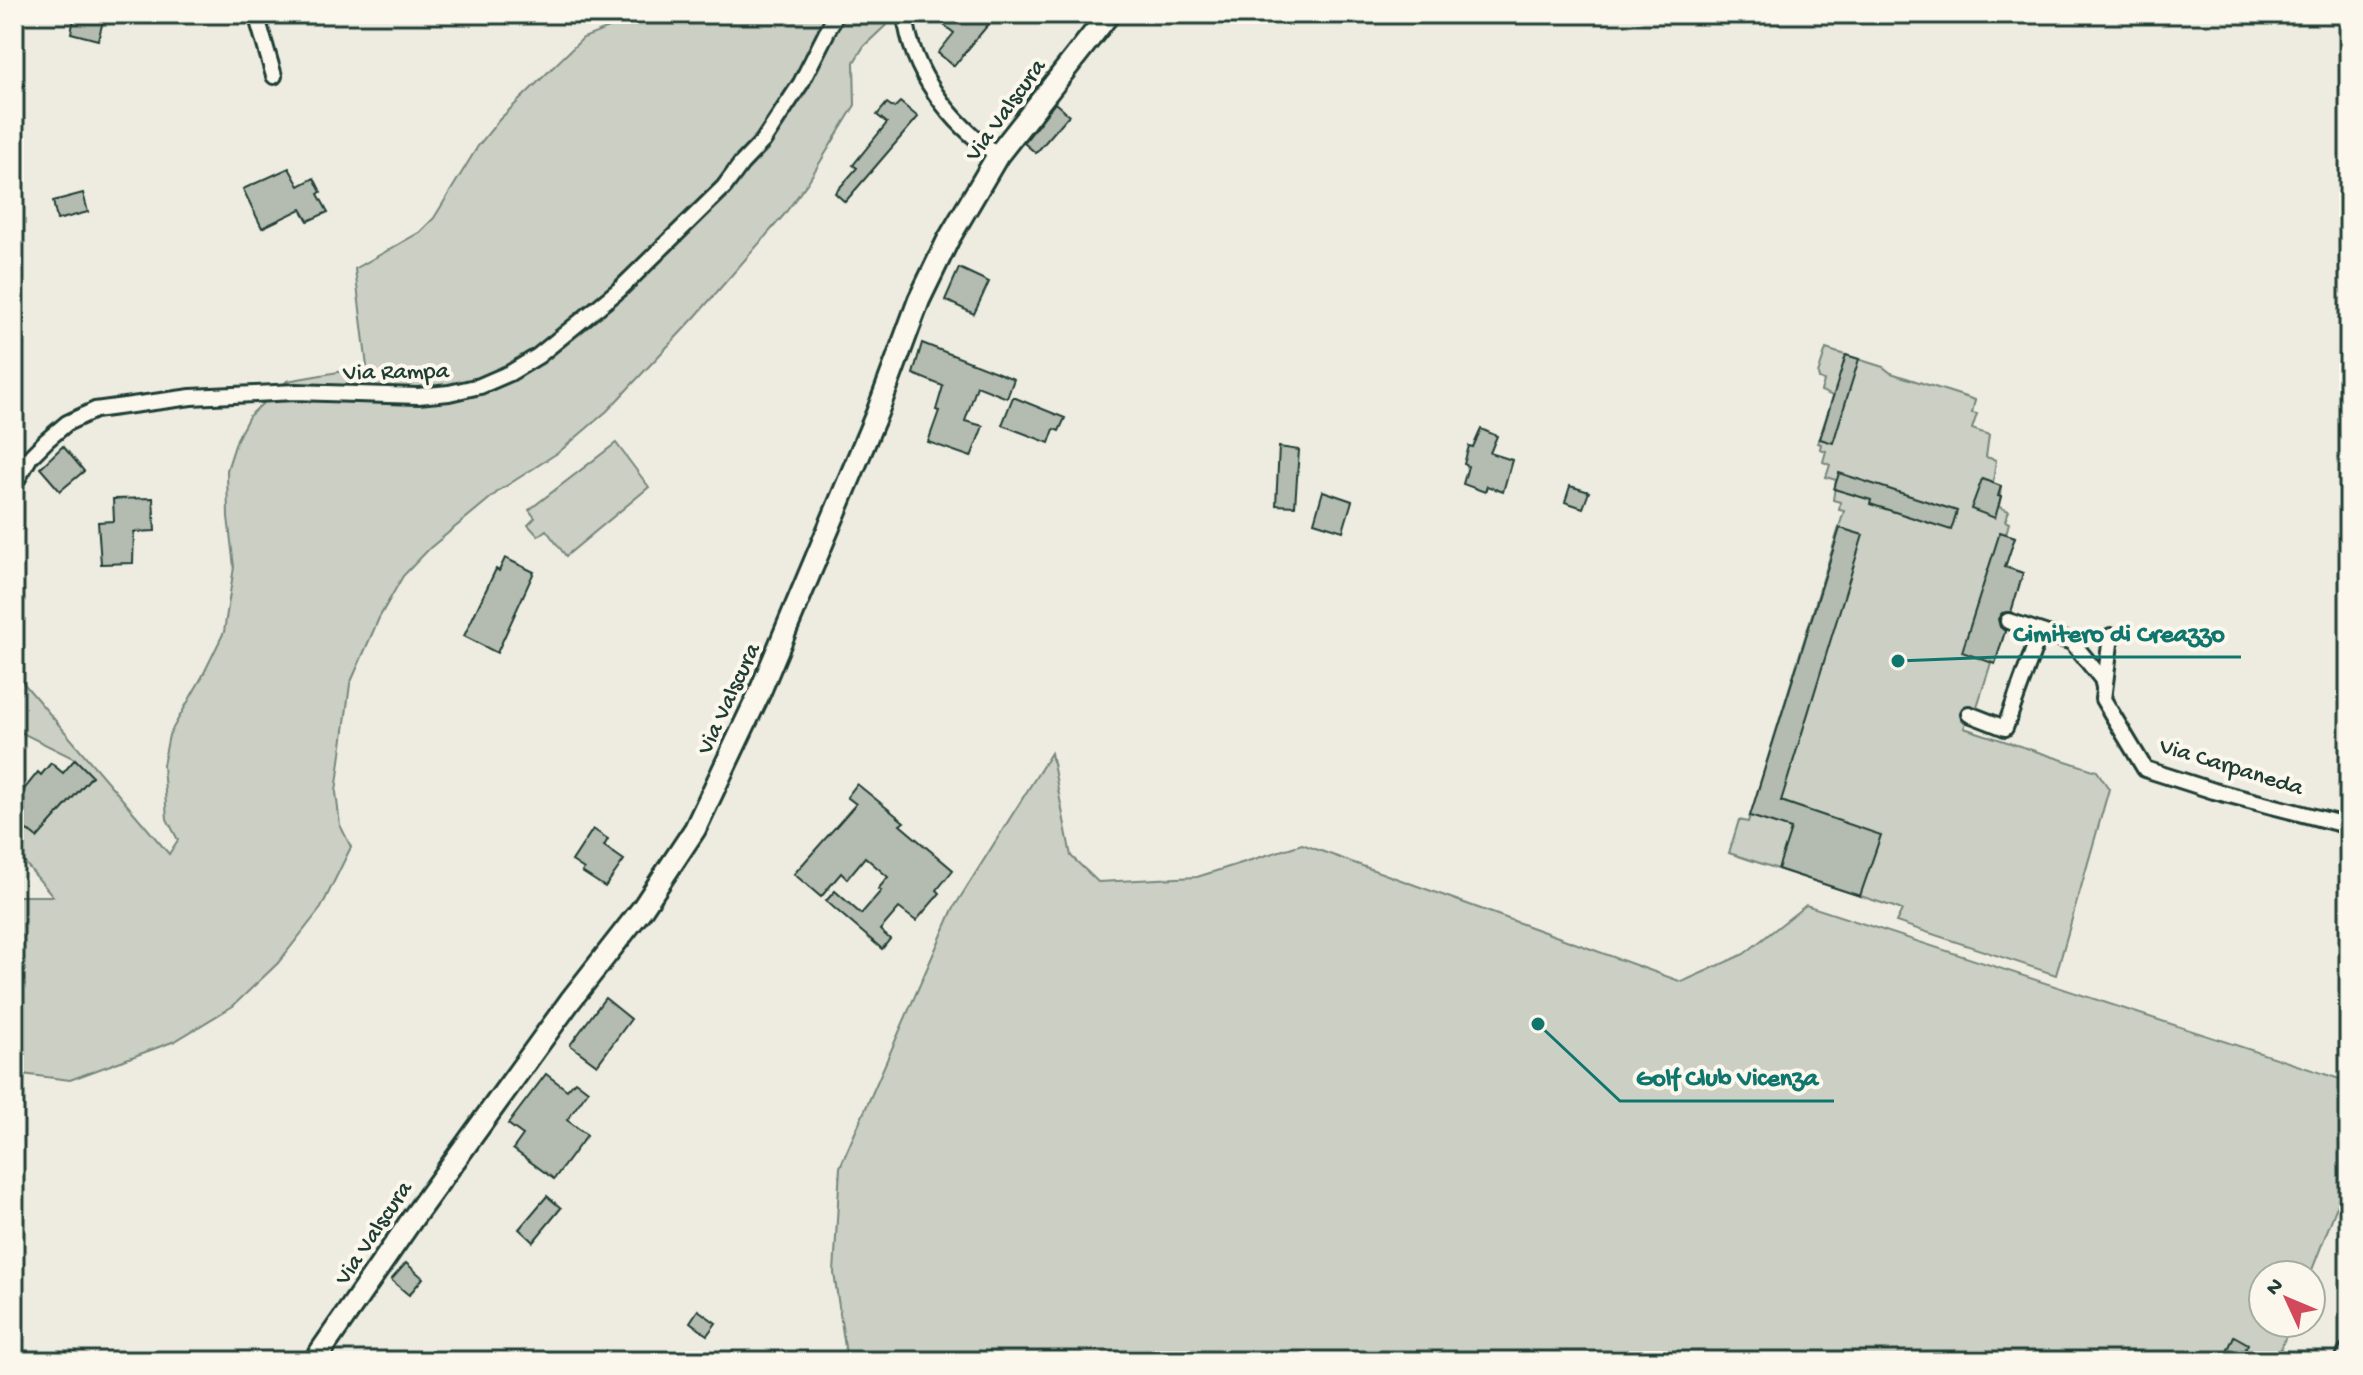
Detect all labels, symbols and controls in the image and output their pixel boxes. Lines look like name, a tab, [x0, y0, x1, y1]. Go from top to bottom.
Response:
street label: Via Valscura	[959, 54, 1054, 169]
street label: Via Rampa	[342, 358, 450, 389]
callout: Cimitero di Creazzo	[1998, 607, 2241, 657]
text: Cimitero di Creazzo	[2013, 621, 2225, 652]
street label: Via Valscura	[691, 639, 769, 761]
street label: Via Carpaneda	[2155, 732, 2307, 804]
callout: Golf Club Vicenza	[1620, 1051, 1834, 1101]
text: Golf Club Vicenza	[1636, 1065, 1820, 1096]
street label: Via Valscura	[329, 1176, 421, 1292]
north arrow	[2247, 1259, 2327, 1339]
text: N	[2261, 1274, 2290, 1302]

